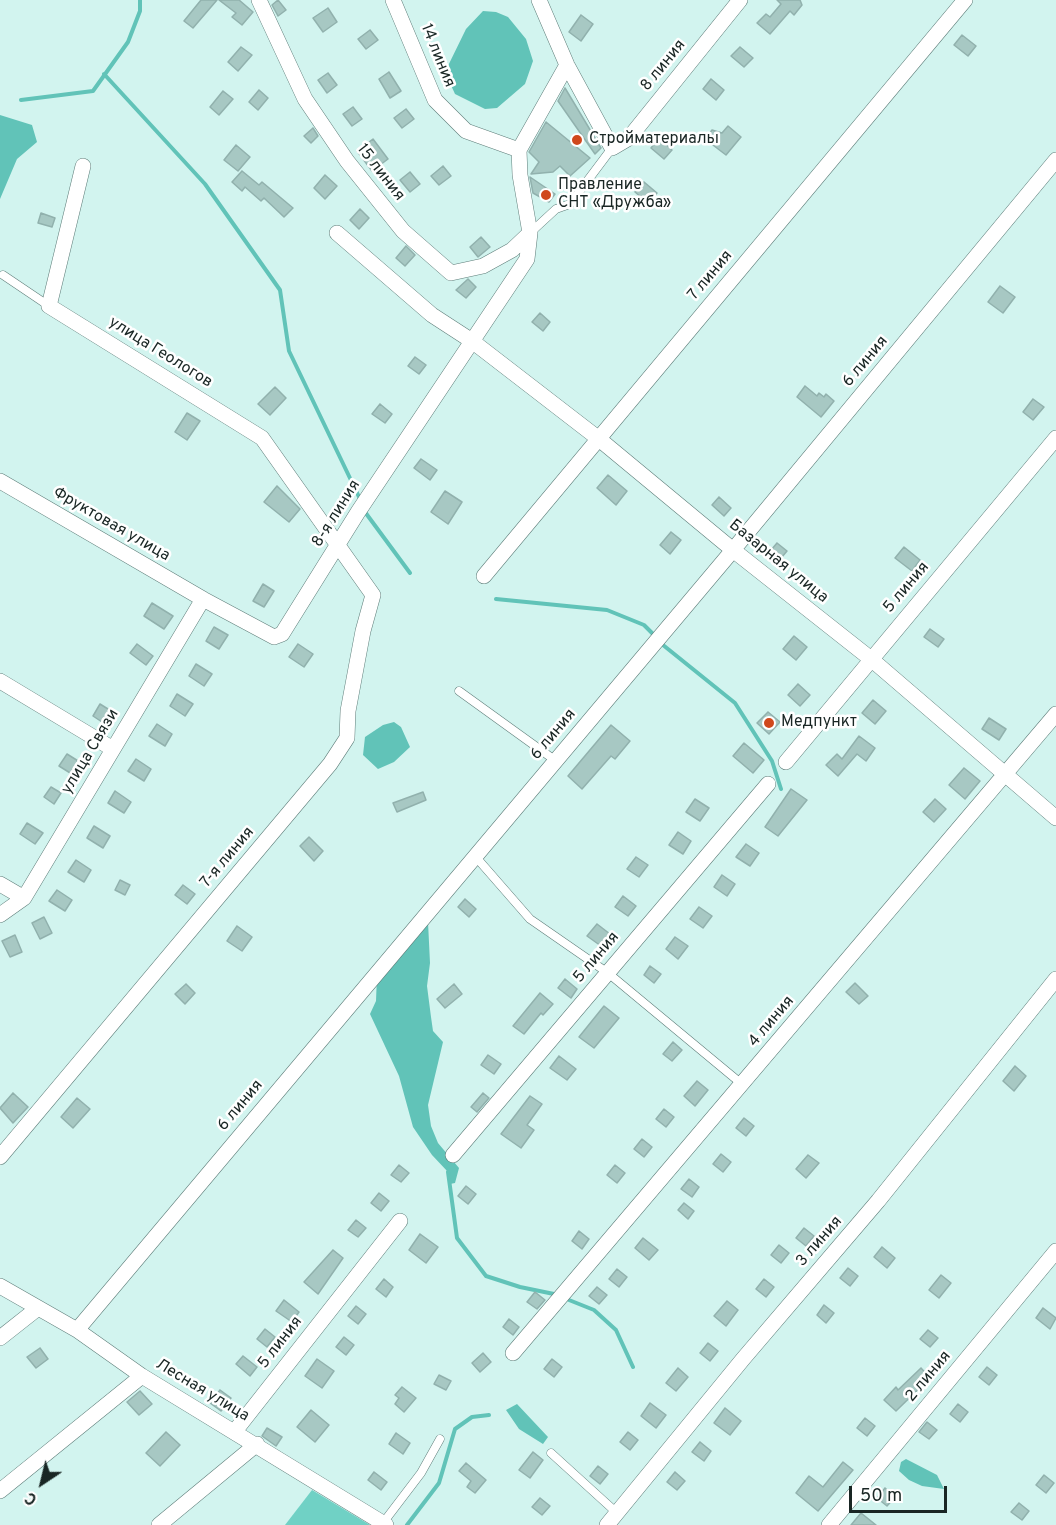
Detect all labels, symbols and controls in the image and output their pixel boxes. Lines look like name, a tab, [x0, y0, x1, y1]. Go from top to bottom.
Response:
street label: 14 линия	[416, 22, 458, 90]
street label: 8 линия	[637, 36, 691, 96]
place label: Стройматериалы	[589, 130, 719, 150]
marker: Стройматериалы	[570, 133, 584, 147]
street label: 15 линия	[352, 141, 408, 205]
place label: Правление СНТ «Дружба»	[558, 176, 671, 214]
marker: Правление СНТ «Дружба»	[539, 188, 553, 202]
street label: 7 линия	[685, 247, 737, 305]
street label: улица Геологов	[105, 313, 215, 393]
street label: 6 линия	[839, 333, 893, 391]
street label: 8-я линия	[309, 477, 365, 551]
street label: Фруктовая улица	[49, 484, 173, 566]
street label: Базарная улица	[724, 516, 832, 608]
street label: 5 линия	[880, 559, 934, 617]
street label: улица Связи	[58, 706, 124, 798]
street label: 6 линия	[527, 706, 581, 764]
place label: Медпункт	[781, 713, 857, 733]
marker: Медпункт	[762, 716, 776, 730]
street label: 7-я линия	[197, 824, 259, 892]
street label: 5 линия	[570, 929, 624, 987]
street label: 4 линия	[745, 993, 799, 1051]
street label: 6 линия	[214, 1077, 268, 1135]
street label: 3 линия	[793, 1213, 847, 1271]
street label: 5 линия	[255, 1313, 307, 1373]
street label: 2 линия	[902, 1348, 956, 1406]
street label: Лесная улица	[152, 1355, 252, 1427]
north arrow	[12, 1453, 72, 1513]
scale bar	[852, 1474, 950, 1512]
text: 50 m	[860, 1485, 902, 1508]
text: С	[22, 1487, 42, 1509]

